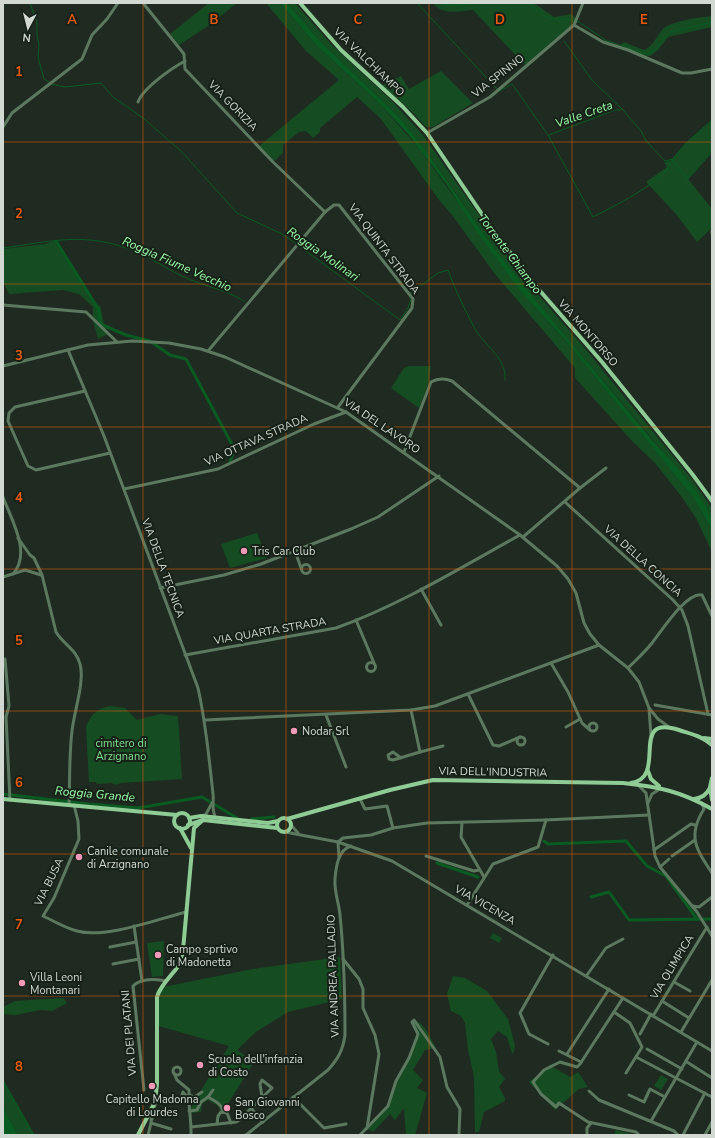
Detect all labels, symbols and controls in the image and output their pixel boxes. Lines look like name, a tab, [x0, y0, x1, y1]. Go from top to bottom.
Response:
north arrow	[8, 8, 48, 48]
text: A	[67, 11, 77, 29]
text: B	[210, 11, 219, 29]
text: C	[354, 11, 363, 29]
text: D	[495, 11, 505, 29]
text: E	[640, 11, 648, 29]
street label: VIA VALCHIAMPO	[330, 24, 408, 100]
text: N	[22, 29, 32, 45]
street label: VIA SPINNO	[468, 51, 527, 102]
text: 1	[15, 63, 23, 81]
street label: VIA GORIZIA	[204, 77, 261, 135]
water label: Valle Creta	[553, 97, 615, 131]
street label: VIA QUINTA STRADA	[344, 200, 423, 297]
text: 2	[15, 205, 23, 223]
water label: Torrente Chiampo	[475, 211, 546, 298]
water label: Roggia Molinari	[284, 223, 362, 285]
water label: Roggia Fiume Vecchio	[120, 233, 234, 295]
street label: VIA MONTORSO	[554, 295, 621, 370]
text: 3	[15, 347, 23, 365]
street label: VIA DEL LAVORO	[340, 394, 423, 457]
street label: VIA OTTAVA STRADA	[201, 410, 310, 470]
text: 4	[15, 489, 23, 507]
street label: VIA DELLA TECNICA	[138, 515, 188, 620]
street label: VIA DELLA CONCIA	[600, 521, 685, 600]
place label: Tris Car Club	[252, 544, 315, 559]
marker: Tris Car Club	[239, 546, 249, 556]
street label: VIA QUARTA STRADA	[212, 614, 327, 648]
text: 5	[15, 632, 23, 650]
place label: Nodar Srl	[302, 724, 350, 739]
marker: Nodar Srl	[289, 726, 299, 736]
park label: cimitero di Arzignano	[95, 736, 147, 764]
street label: VIA DELL'INDUSTRIA	[438, 764, 547, 780]
text: 6	[15, 774, 23, 792]
water label: Roggia Grande	[54, 783, 136, 806]
place label: Canile comunale di Arzignano	[87, 844, 169, 872]
marker: Canile comunale di Arzignano	[74, 852, 84, 862]
street label: VIA BUSA	[31, 856, 67, 909]
street label: VIA VICENZA	[451, 881, 518, 928]
street label: VIA ANDREA PALLADIO	[323, 914, 343, 1039]
text: 7	[15, 916, 23, 934]
street label: VIA OLIMPICA	[646, 932, 697, 1003]
place label: Campo sprtivo di Madonetta	[166, 942, 238, 970]
marker: Campo sprtivo di Madonetta	[153, 950, 163, 960]
place label: Villa Leoni Montanari	[29, 970, 82, 998]
marker: Villa Leoni Montanari	[17, 978, 27, 988]
street label: VIA DEI PLATANI	[118, 989, 140, 1078]
place label: Scuola dell'infanzia di Costo	[208, 1052, 303, 1080]
text: 8	[15, 1058, 23, 1076]
marker: Scuola dell'infanzia di Costo	[195, 1060, 205, 1070]
marker: Capitello Madonna di Lourdes	[147, 1081, 157, 1091]
place label: Capitello Madonna di Lourdes	[105, 1092, 199, 1120]
place label: San Giovanni Bosco	[235, 1095, 300, 1123]
marker: San Giovanni Bosco	[222, 1103, 232, 1113]

